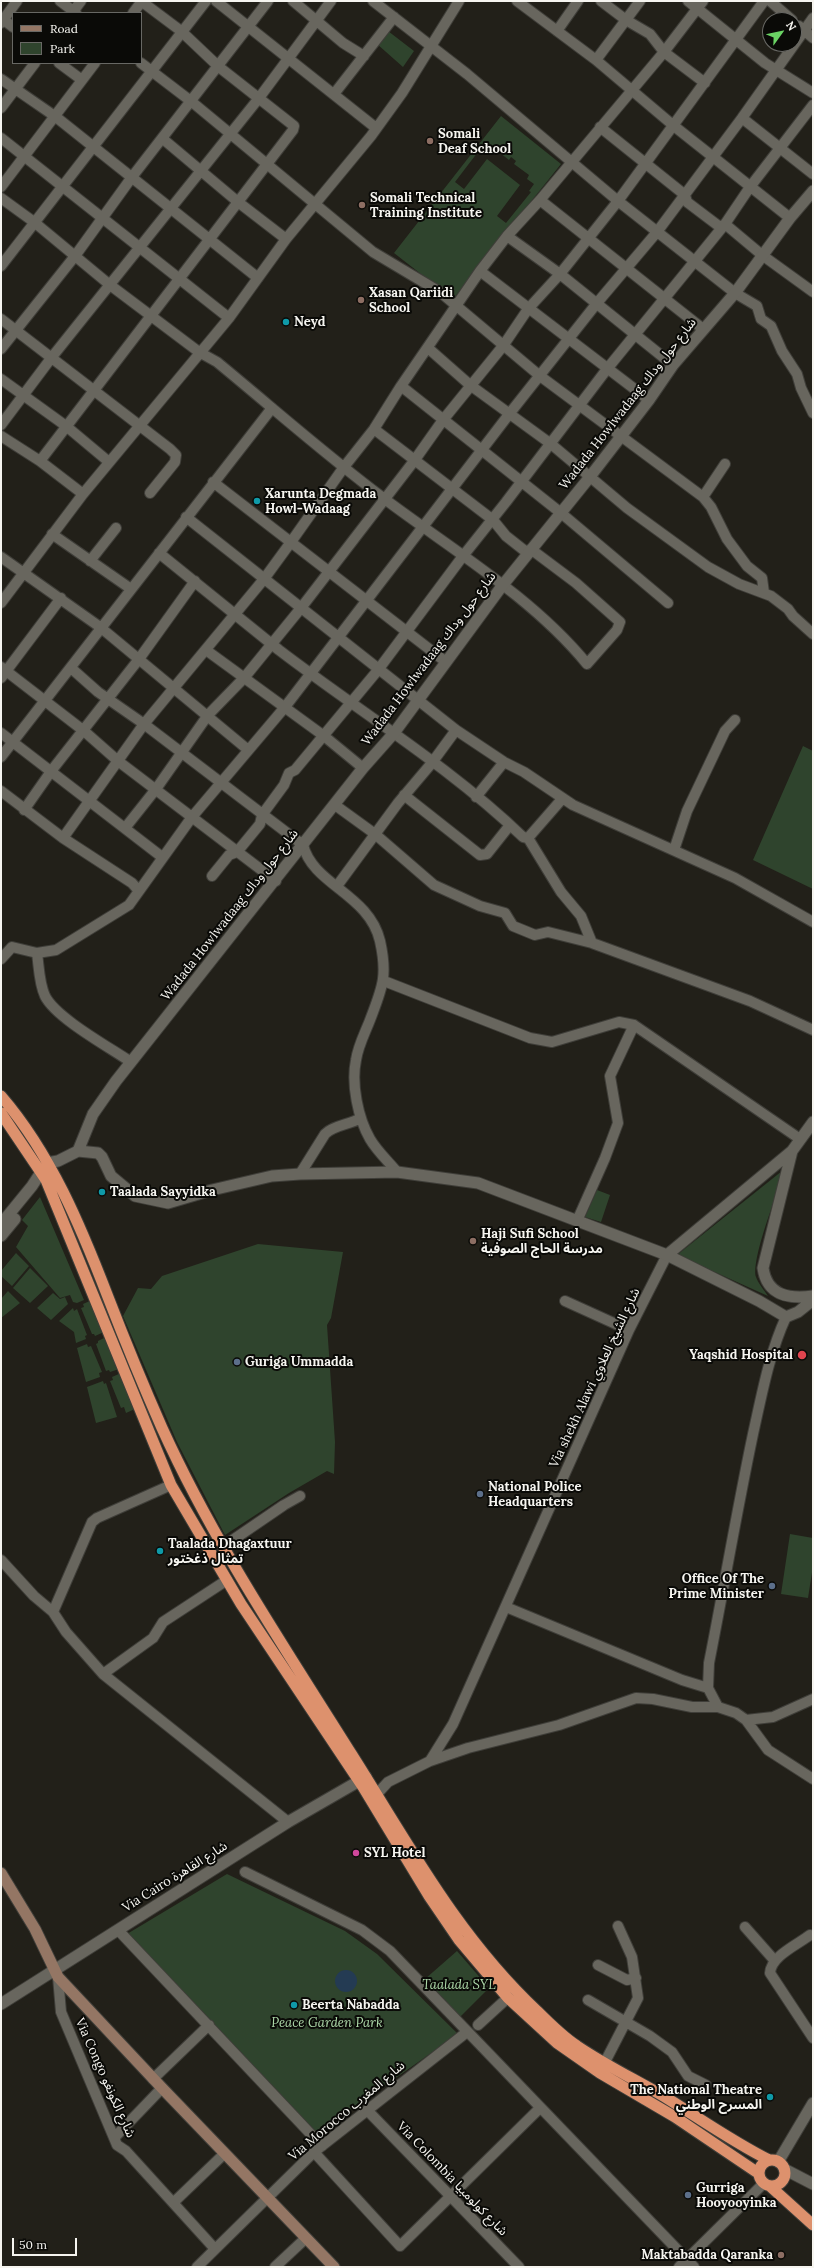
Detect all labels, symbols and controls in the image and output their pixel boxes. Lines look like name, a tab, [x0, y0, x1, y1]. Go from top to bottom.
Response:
legend	[12, 12, 142, 64]
north arrow	[762, 12, 802, 52]
text: N	[783, 19, 799, 33]
text: Road	[50, 21, 78, 36]
text: Park	[50, 41, 75, 56]
place label: Somali Deaf School	[438, 126, 511, 157]
marker: Somali Deaf School	[425, 136, 435, 146]
place label: Somali Technical Training Institute	[370, 190, 482, 221]
marker: Somali Technical Training Institute	[357, 200, 367, 210]
place label: Xasan Qariidi School	[369, 285, 453, 316]
marker: Xasan Qariidi School	[356, 295, 366, 305]
place label: Neyd	[294, 314, 325, 330]
street label: Wadada Howlwadaag شارع حول وداك	[556, 315, 700, 493]
marker: Neyd	[281, 317, 291, 327]
place label: Xarunta Degmada Howl-Wadaag	[265, 486, 376, 517]
marker: Xarunta Degmada Howl-Wadaag	[252, 496, 262, 506]
street label: Wadada Howlwadaag شارع حول وداك	[359, 569, 499, 749]
street label: Wadada Howlwadaag شارع حول وداك	[158, 826, 302, 1004]
place label: Taalada Sayyidka	[110, 1184, 216, 1200]
marker: Taalada Sayyidka	[97, 1187, 107, 1197]
place label: Haji Sufi School مدرسة الحاج الصوفية	[481, 1226, 603, 1257]
marker: Haji Sufi School مدرسة الحاج الصوفية	[468, 1236, 478, 1246]
street label: Via shekh Alawi شارع الشيخ العلاوي	[546, 1286, 644, 1470]
place label: Yaqshid Hospital	[689, 1347, 793, 1363]
marker: Yaqshid Hospital	[796, 1349, 808, 1361]
place label: Guriga Ummadda	[245, 1354, 353, 1370]
marker: Guriga Ummadda	[232, 1357, 242, 1367]
place label: National Police Headquarters	[488, 1479, 581, 1510]
marker: National Police Headquarters	[475, 1489, 485, 1499]
place label: Taalada Dhagaxtuur تمثال ذغختور	[168, 1536, 292, 1567]
marker: Taalada Dhagaxtuur تمثال ذغختور	[155, 1546, 165, 1556]
place label: Office Of The Prime Minister	[669, 1571, 764, 1602]
marker: Office Of The Prime Minister	[767, 1581, 777, 1591]
street label: Via Cairo شارع القاهرة	[120, 1838, 230, 1916]
place label: SYL Hotel	[364, 1845, 426, 1861]
marker: SYL Hotel	[351, 1848, 361, 1858]
park label: Taalada SYL	[422, 1977, 496, 1993]
place label: Beerta Nabadda	[302, 1997, 399, 2013]
marker: Beerta Nabadda	[289, 2000, 299, 2010]
park label: Peace Garden Park	[271, 2015, 383, 2031]
street label: Via Congo شارع الكونغو	[72, 2016, 138, 2140]
street label: Via Morocco شارع المغرب	[286, 2058, 408, 2164]
place label: The National Theatre المسرح الوطني	[630, 2082, 762, 2113]
marker: The National Theatre المسرح الوطني	[765, 2092, 775, 2102]
street label: Via Colombia شارع كولومبيا	[393, 2119, 511, 2239]
place label: Gurriga Hooyooyinka	[696, 2180, 777, 2211]
marker: Gurriga Hooyooyinka	[683, 2190, 693, 2200]
scale bar	[14, 2230, 79, 2256]
text: 50 m	[19, 2237, 47, 2252]
place label: Maktabadda Qaranka	[641, 2247, 773, 2263]
marker: Maktabadda Qaranka	[776, 2250, 786, 2260]

